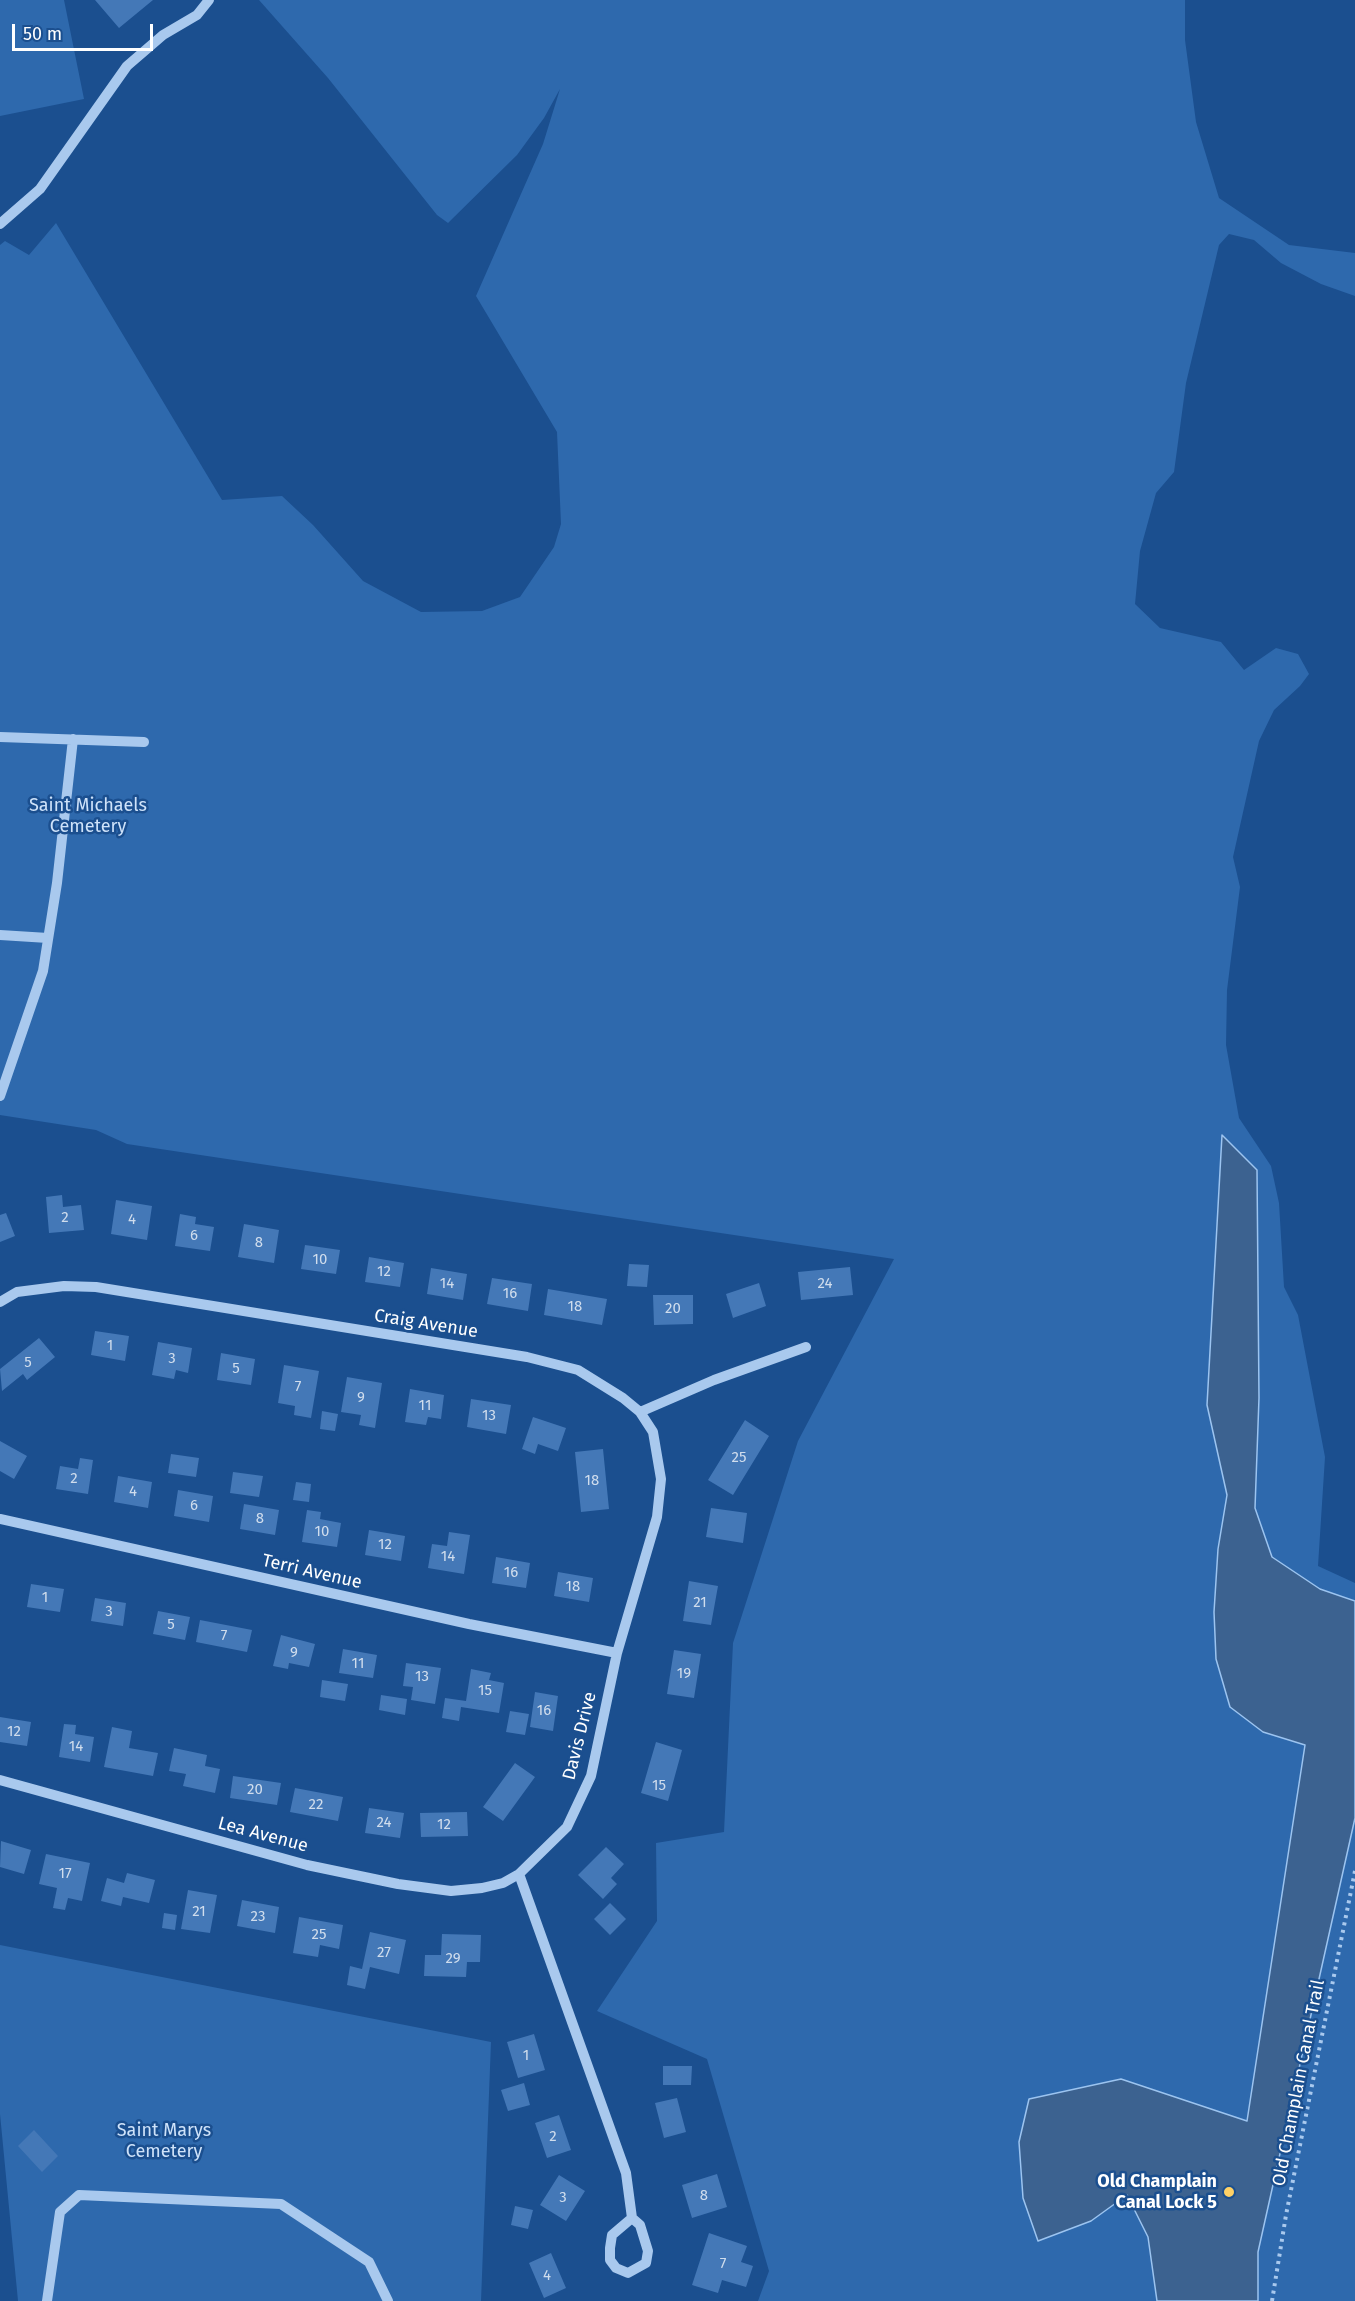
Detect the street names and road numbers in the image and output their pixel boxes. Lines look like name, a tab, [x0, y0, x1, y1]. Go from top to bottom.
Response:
street label: Craig Avenue	[373, 1305, 479, 1343]
street label: Terri Avenue	[260, 1550, 364, 1594]
street label: Davis Drive	[559, 1690, 601, 1782]
street label: Lea Avenue	[216, 1813, 310, 1857]
street label: Old Champlain Canal Trail	[1268, 1978, 1330, 2188]

